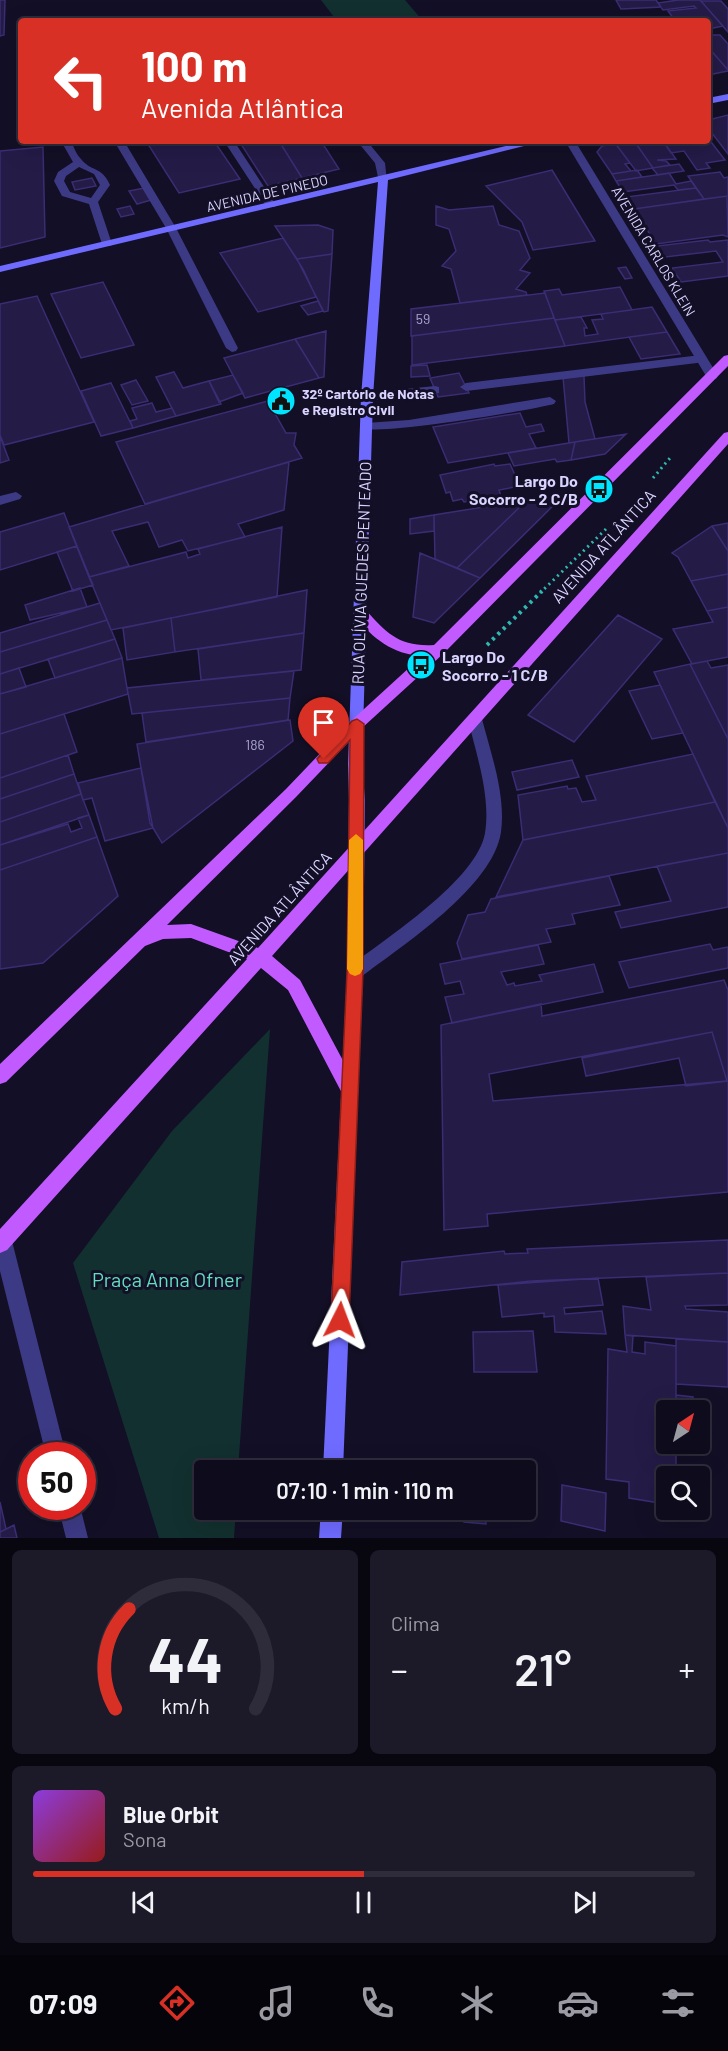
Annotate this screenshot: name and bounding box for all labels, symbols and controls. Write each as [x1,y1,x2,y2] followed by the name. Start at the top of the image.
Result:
[141,40,247,90] text: 100 m
[42,42,120,120] icon: left
[141,91,344,123] text: Avenida Atlântica
[205,171,329,215] street label: AVENIDA DE PINEDO
[609,183,699,319] street label: AVENIDA CARLOS KLEIN
[416,310,430,327] house number: 59
[265,385,297,417] public building icon: 32º Cartório de Notas e Registro Civil
[302,385,434,418] place label: 32º Cartório de Notas e Registro Civil
[348,461,374,685] street label: RUA OLÍVIA GUEDES PENTEADO
[469,471,578,508] place label: Largo Do Socorro - 2 C/B
[583,473,615,505] bus stop icon: Largo Do Socorro - 2 C/B
[547,485,659,607] street label: AVENIDA ATLÂNTICA
[442,647,548,684] place label: Largo Do Socorro - 1 C/B
[405,649,437,681] bus stop icon: Largo Do Socorro - 1 C/B
[298,697,349,759] pin
[307,706,340,739] icon: arrive
[245,736,265,753] house number: 186
[223,847,335,969] street label: AVENIDA ATLÂNTICA
[92,1267,242,1291] park label: Praça Anna Ofner
[308,1288,372,1352] position arrow
[656,1400,710,1454] north arrow
[656,1400,710,1520] map controls
[18,1442,96,1520] speed limit sign: 50
[656,1466,710,1520] button: search
[276,1477,454,1503] text: 07:10 · 1 min · 110 m
[391,1611,440,1635] text: Clima
[147,1621,223,1695] text: 44
[514,1641,572,1695] text: 21°
[391,1649,408,1689] text: −
[678,1649,695,1689] text: +
[161,1693,209,1718] text: km/h
[123,1801,219,1827] text: Blue Orbit
[123,1827,167,1851] text: Sona
[127,1886,160,1919] icon: previous
[347,1886,380,1919] icon: pause
[568,1886,601,1919] icon: next
[156,1982,198,2024] icon: directions
[256,1982,298,2024] icon: music
[356,1982,398,2024] icon: phone
[456,1982,498,2024] icon: climate
[557,1982,599,2024] icon: car
[657,1982,699,2024] icon: filters
[29,1987,97,2019] text: 07:09

